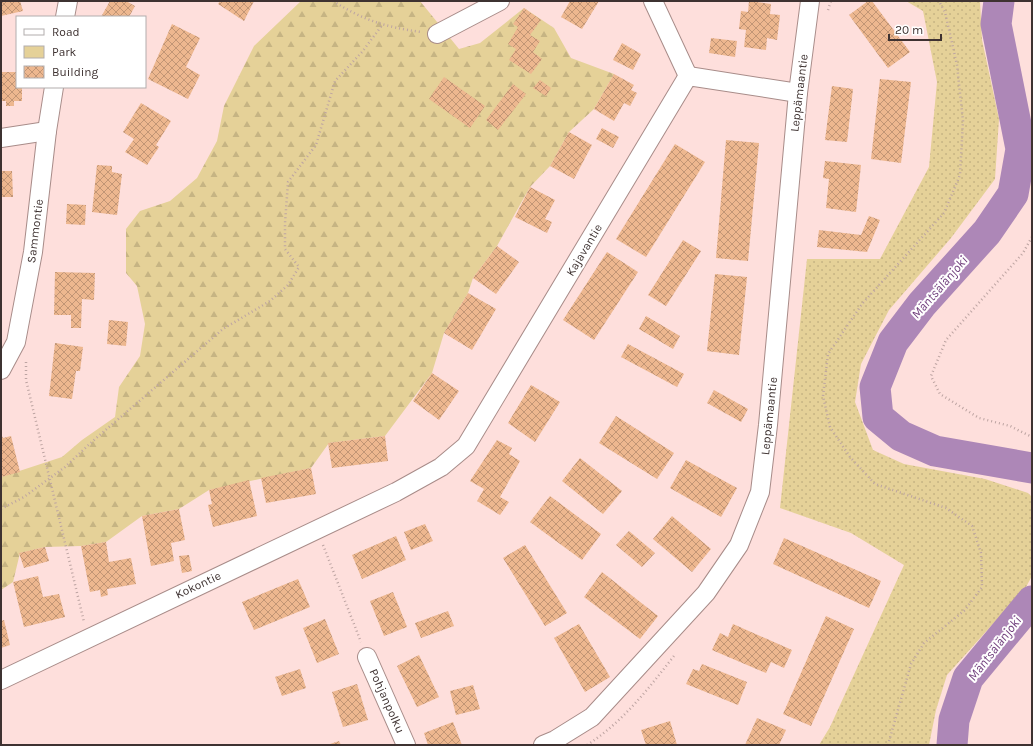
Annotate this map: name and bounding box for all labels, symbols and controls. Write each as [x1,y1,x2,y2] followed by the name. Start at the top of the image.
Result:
[16,16,146,88] legend
[889,16,941,42] scale bar
[895,23,923,37] text: 20 m
[52,25,80,39] text: Road
[52,45,77,59] text: Park
[787,53,811,133] street label: Leppämaantie
[52,65,99,79] text: Building
[24,198,46,264] street label: Sammontie
[563,221,605,279] street label: Kajavantie
[908,253,971,322] water label: Mäntsälänjoki
[758,376,780,456] street label: Leppämaantie
[173,568,223,602] street label: Kokontie
[965,613,1025,684] water label: Mäntsälänjoki
[367,667,407,735] street label: Pohjanpolku

